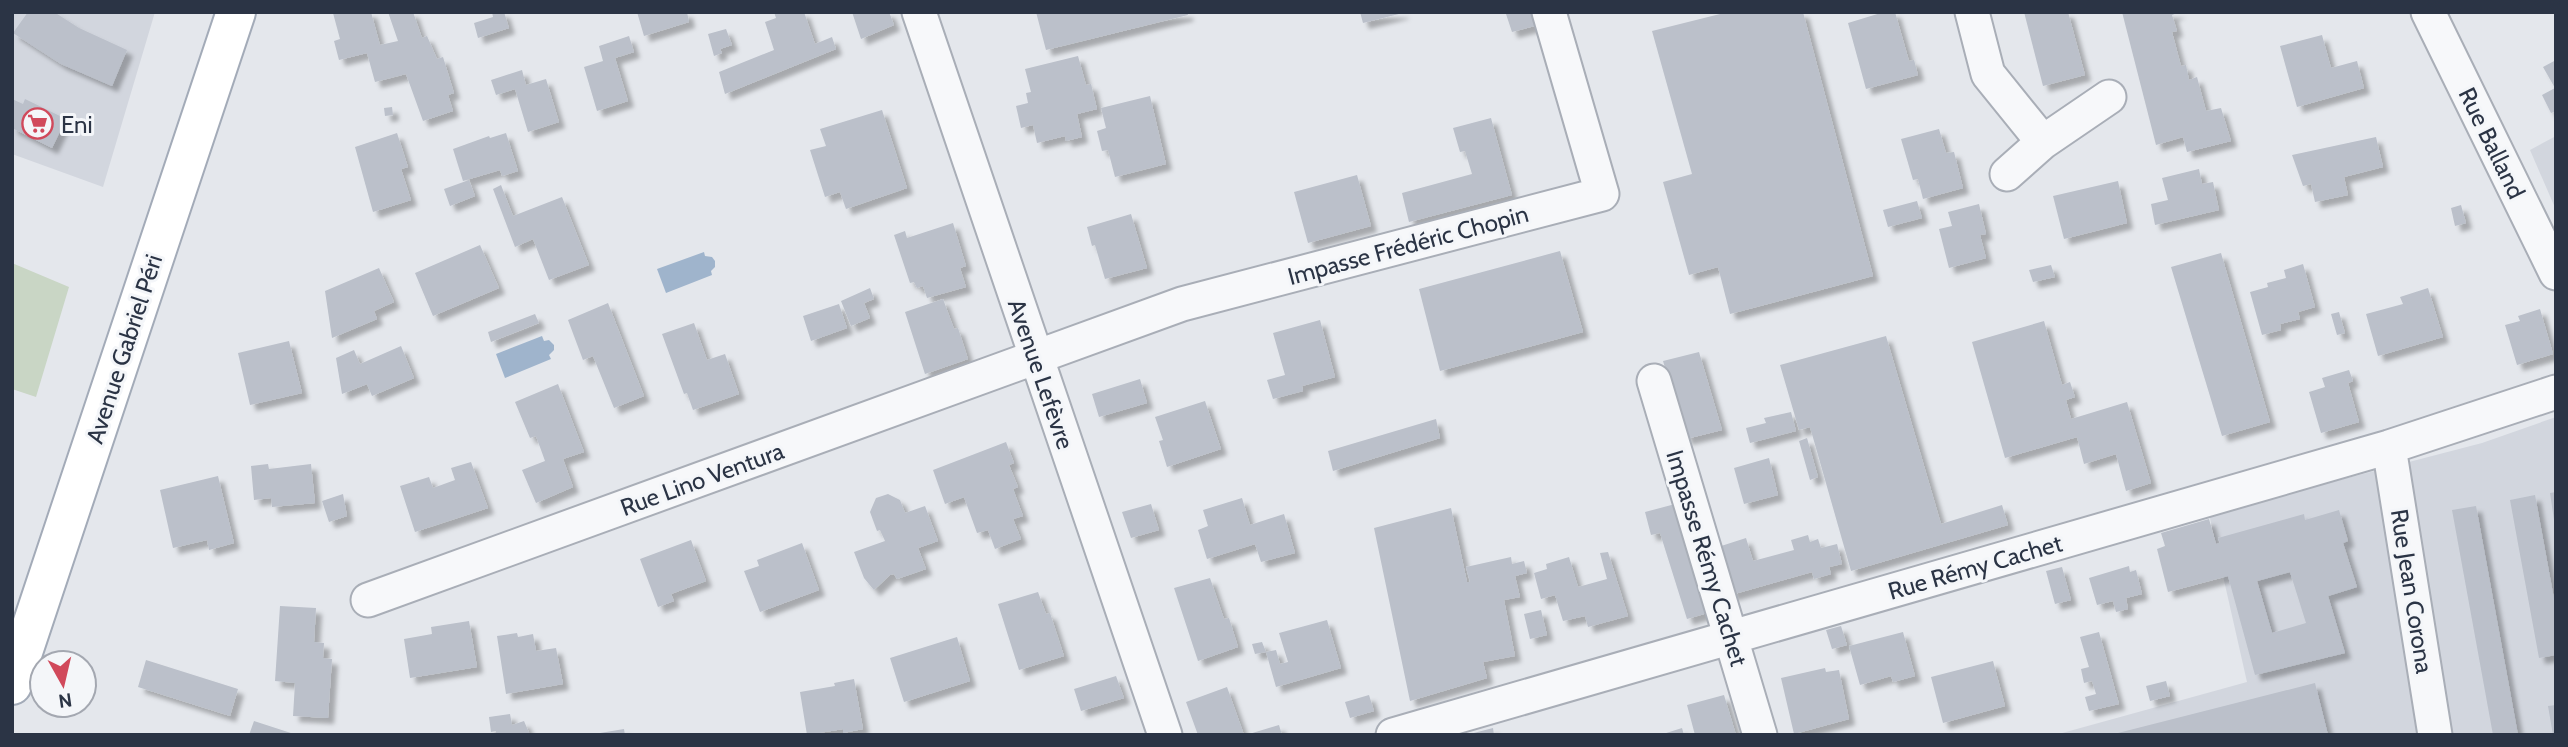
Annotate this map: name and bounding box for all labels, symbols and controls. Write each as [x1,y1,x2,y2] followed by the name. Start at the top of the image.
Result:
[2453,83,2531,203] street label: Rue Balland
[21,107,55,141] supermarket icon: Eni
[61,110,93,139] place label: Eni
[1285,199,1531,291] street label: Impasse Frédéric Chopin
[80,251,168,447] street label: Avenue Gabriel Péri
[1002,295,1080,453] street label: Avenue Lefèvre
[616,436,788,522] street label: Rue Lino Ventura
[1660,446,1754,670] street label: Impasse Rémy Cachet
[2385,507,2439,676] street label: Rue Jean Corona
[1885,528,2065,606] street label: Rue Rémy Cachet
[28,649,98,719] north arrow
[57,688,74,713] text: N

